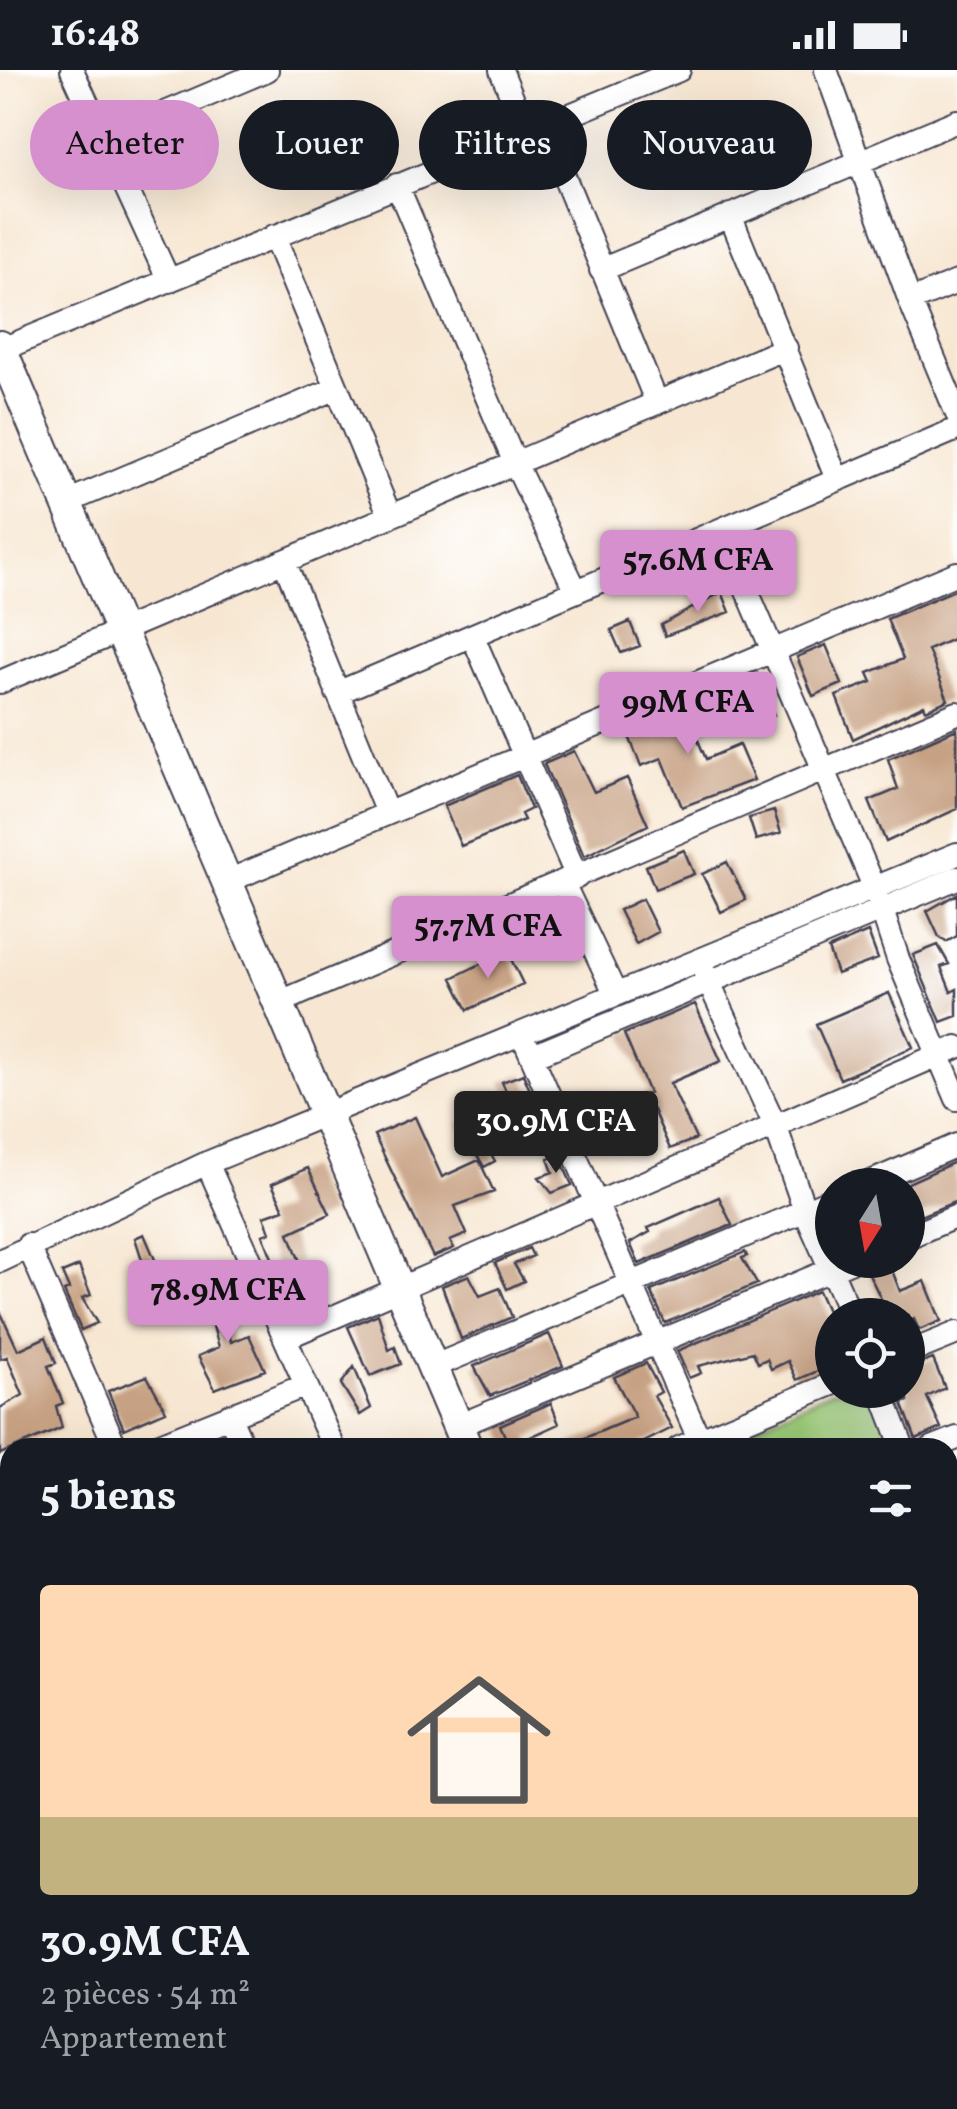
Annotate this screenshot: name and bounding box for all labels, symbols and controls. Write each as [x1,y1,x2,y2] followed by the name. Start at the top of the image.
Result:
[50,9,140,62] text: 16:48
[30,100,219,190] chip: Acheter
[239,100,399,190] chip: Louer
[419,100,587,190] chip: Filtres
[607,100,812,190] chip: Nouveau
[584,530,812,615] pin: 57.6M CFA
[622,540,774,584] text: 57.6M CFA
[596,672,780,757] pin: 99M CFA
[621,682,755,726] text: 99M CFA
[374,896,602,981] pin: 57.7M CFA
[414,906,562,950] text: 57.7M CFA
[442,1091,670,1176] pin: 30.9M CFA
[476,1101,636,1145] text: 30.9M CFA
[815,1168,925,1278] north arrow
[815,1168,925,1408] map controls
[114,1260,342,1345] pin: 78.9M CFA
[150,1270,306,1314] text: 78.9M CFA
[815,1298,925,1408] button: locate
[40,1469,176,1528] text: 5 biens
[863,1471,918,1526] icon: filters
[389,1650,569,1830] icon: home
[40,1915,250,1974] text: 30.9M CFA
[40,1974,250,2018] text: 2 pièces · 54 m²
[40,2018,227,2062] text: Appartement

